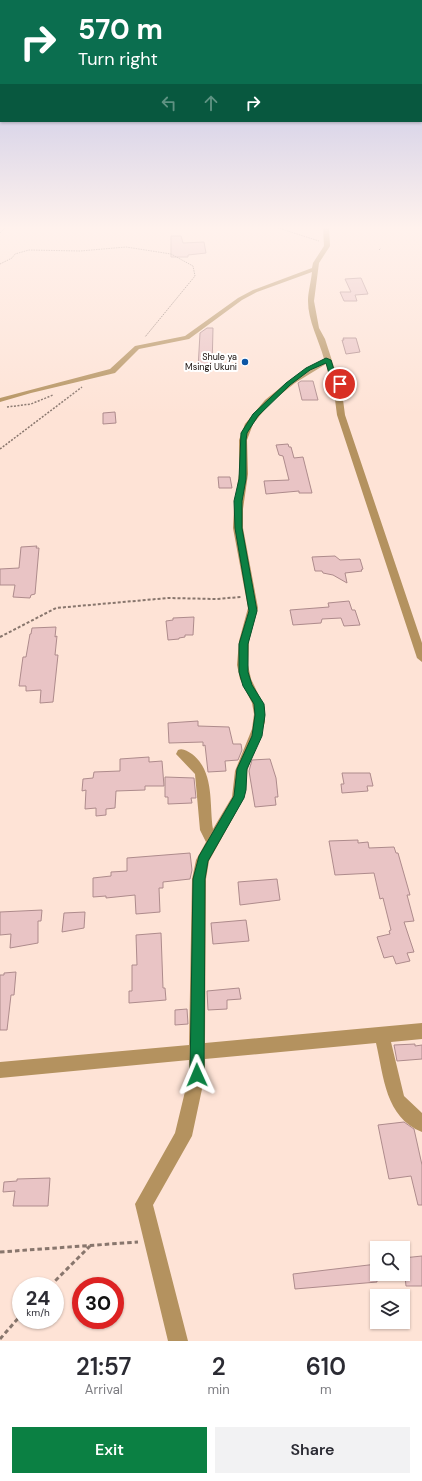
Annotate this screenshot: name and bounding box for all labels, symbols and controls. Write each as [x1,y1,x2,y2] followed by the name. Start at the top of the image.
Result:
[78,11,163,48] text: 570 m
[12,16,64,68] icon: right
[78,47,158,71] text: Turn right
[158,92,180,114] icon: left
[200,92,222,114] icon: ahead
[242,92,264,114] icon: right
[185,351,237,373] place label: Shule ya Msingi Ukuni
[240,357,250,367] marker: Shule ya Msingi Ukuni
[323,367,357,401] pin
[329,373,351,395] icon: arrive
[176,1054,218,1096] position arrow
[370,1241,410,1329] map controls
[370,1241,410,1281] button: search
[72,1277,124,1329] speed limit sign: 30
[26,1285,50,1311] text: 24
[370,1289,410,1329] button: layers
[26,1306,50,1319] text: km/h
[76,1351,131,1382] text: 21:57
[212,1351,225,1382] text: 2
[306,1351,346,1382] text: 610
[85,1381,123,1398] text: Arrival
[207,1381,230,1398] text: min
[320,1381,332,1398] text: m
[12,1427,207,1473] button: Exit
[215,1427,410,1473] button: Share

